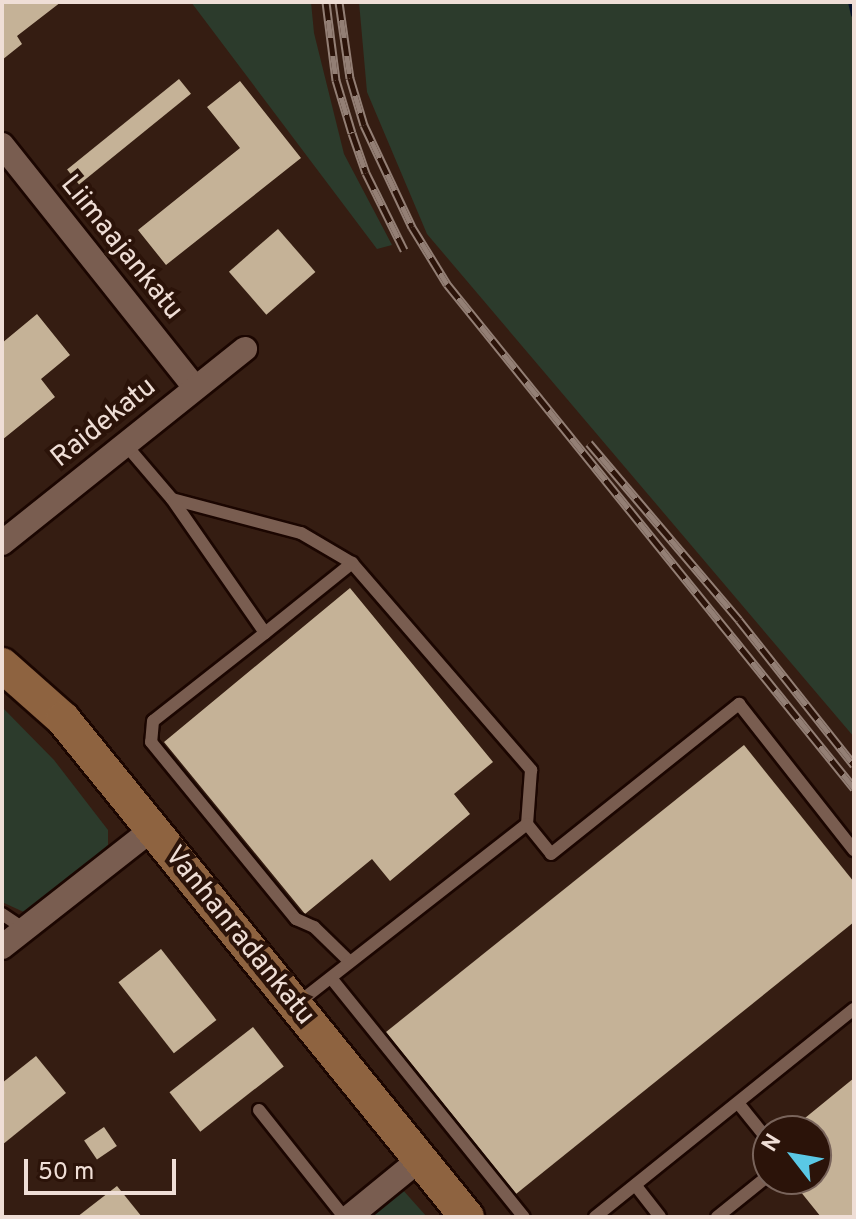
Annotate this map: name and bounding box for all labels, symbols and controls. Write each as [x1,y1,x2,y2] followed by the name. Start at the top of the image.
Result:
[52,169,190,327] street label: Liimaajankatu
[45,371,163,475] street label: Raidekatu
[157,840,321,1032] street label: Vanhanradankatu
[752,1115,832,1195] north arrow
[757,1130,788,1157] text: N
[28,1143,180,1193] scale bar
[38,1158,94,1188] text: 50 m

